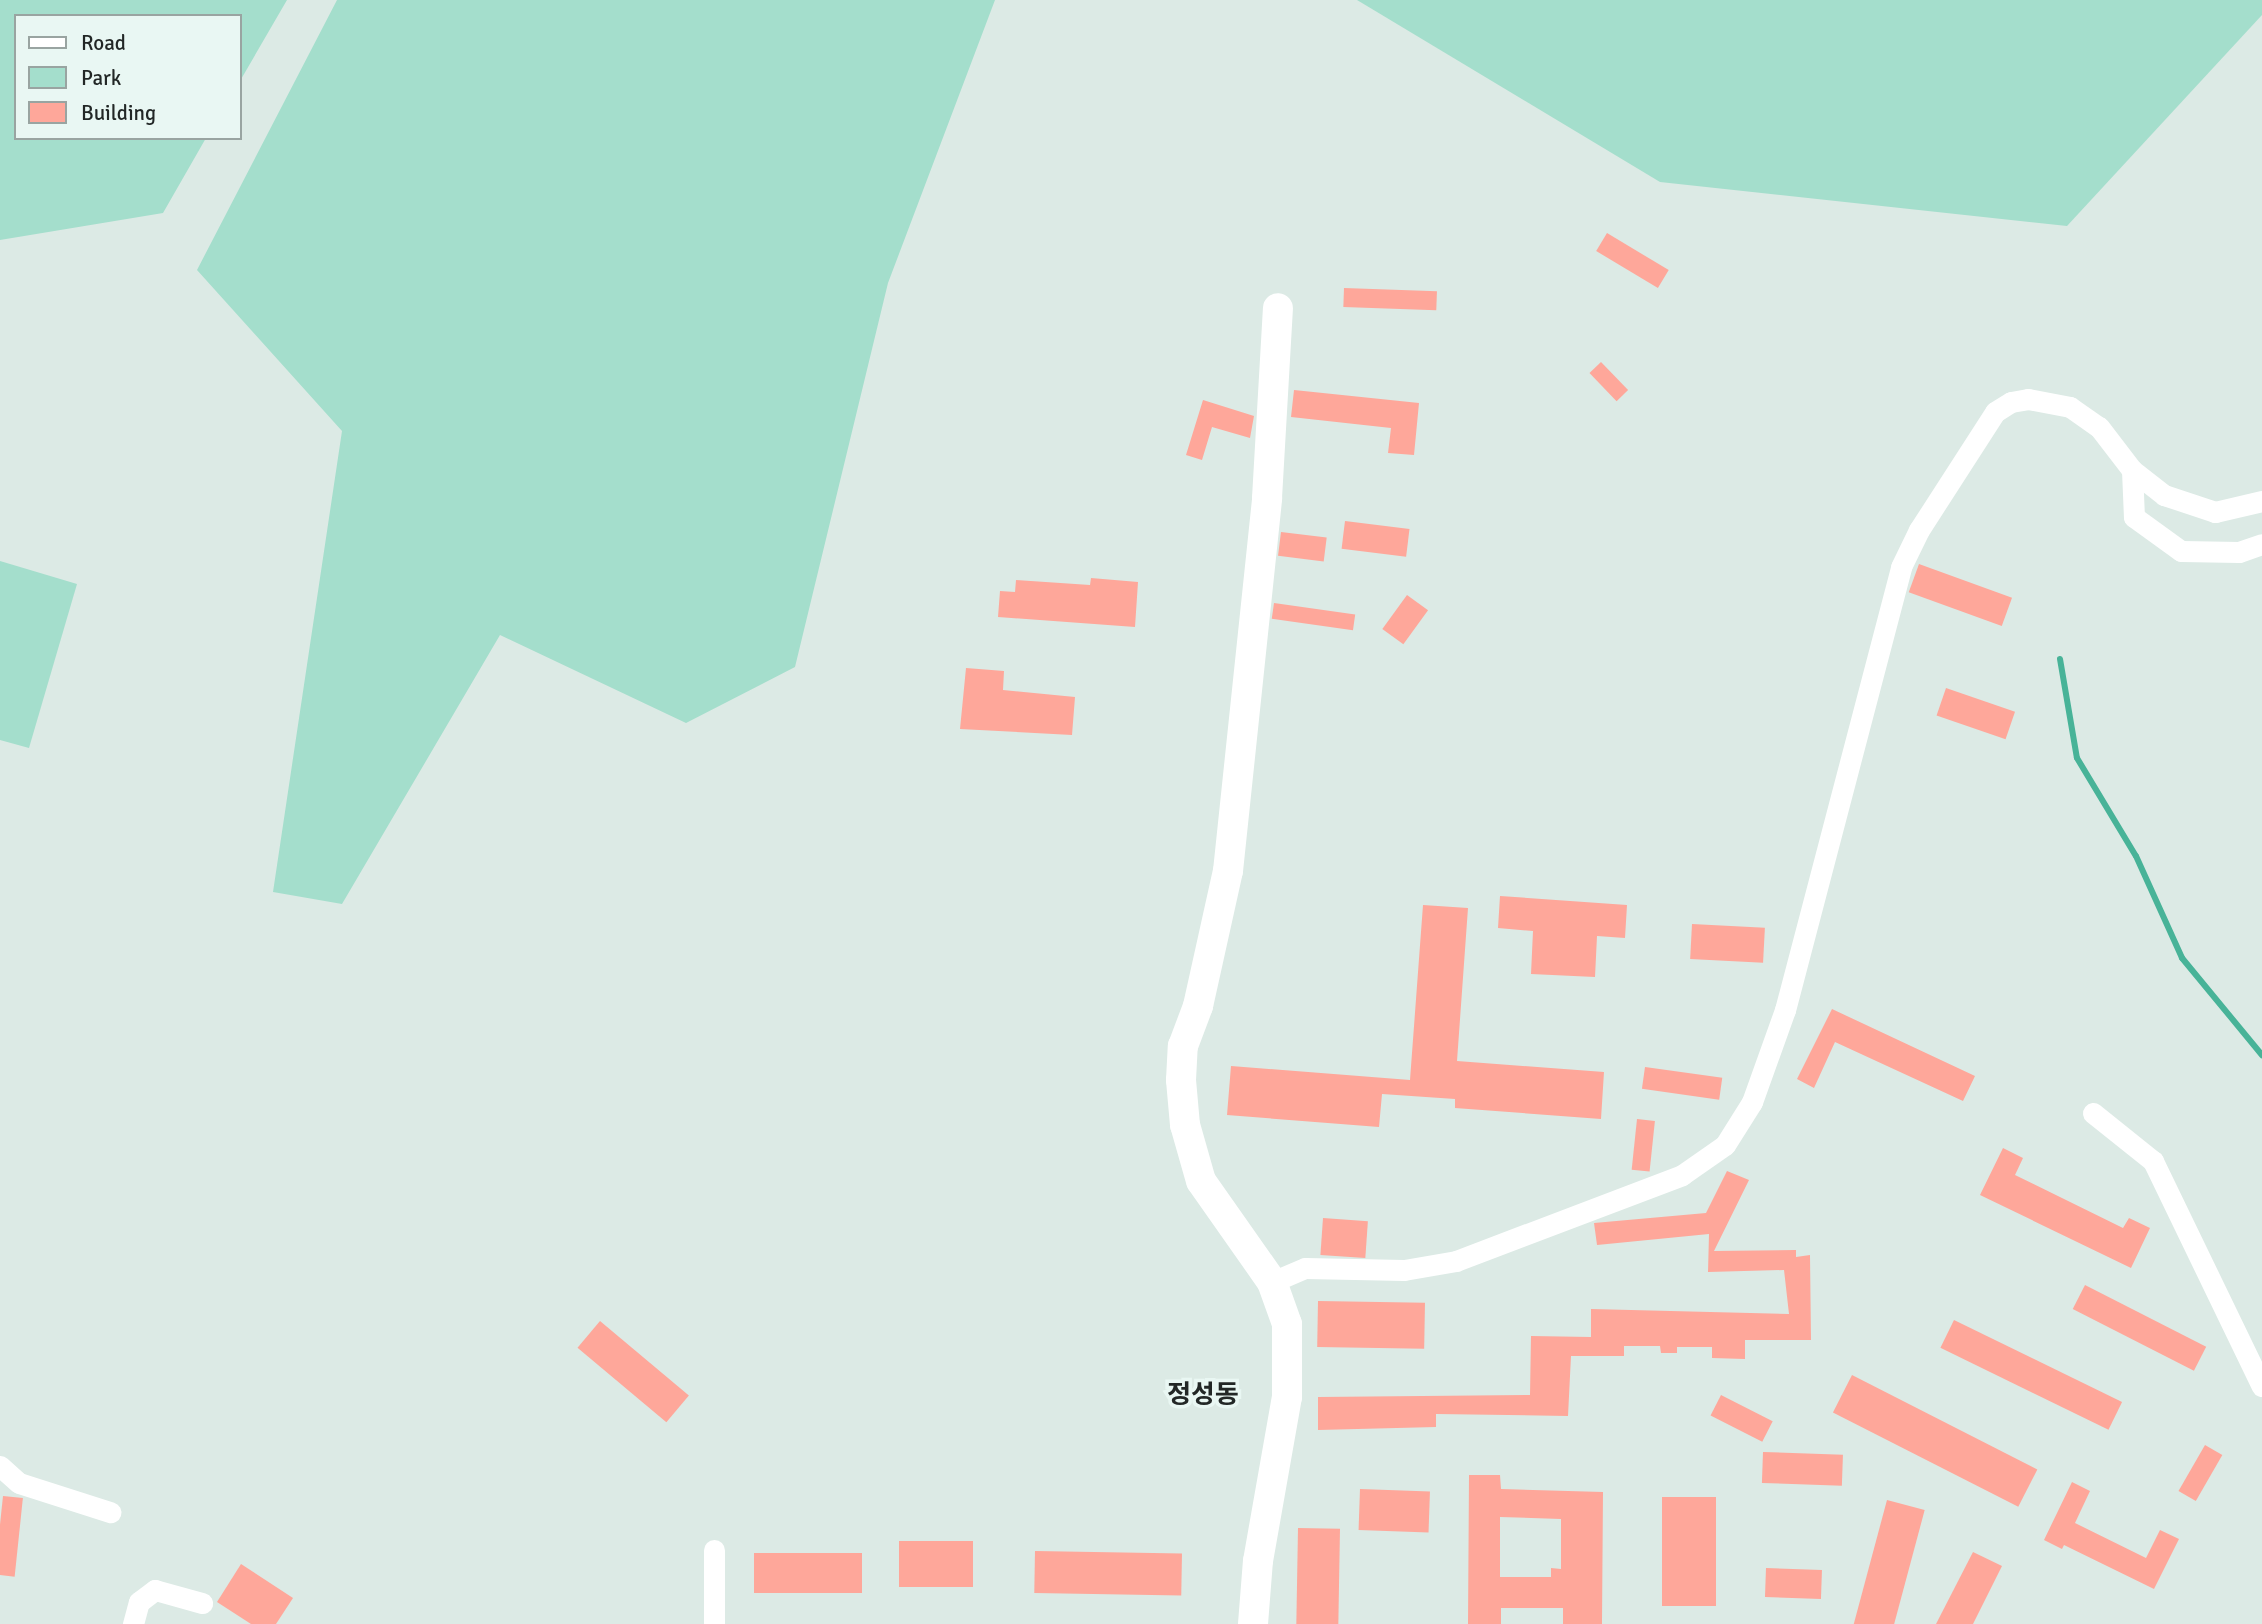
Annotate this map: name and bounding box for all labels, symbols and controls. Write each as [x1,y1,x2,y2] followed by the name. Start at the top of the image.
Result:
[14,14,242,140] legend
[81,30,126,56] text: Road
[81,65,121,91] text: Park
[81,100,156,126] text: Building
[1167,1380,1239,1412] district label: 정성동

